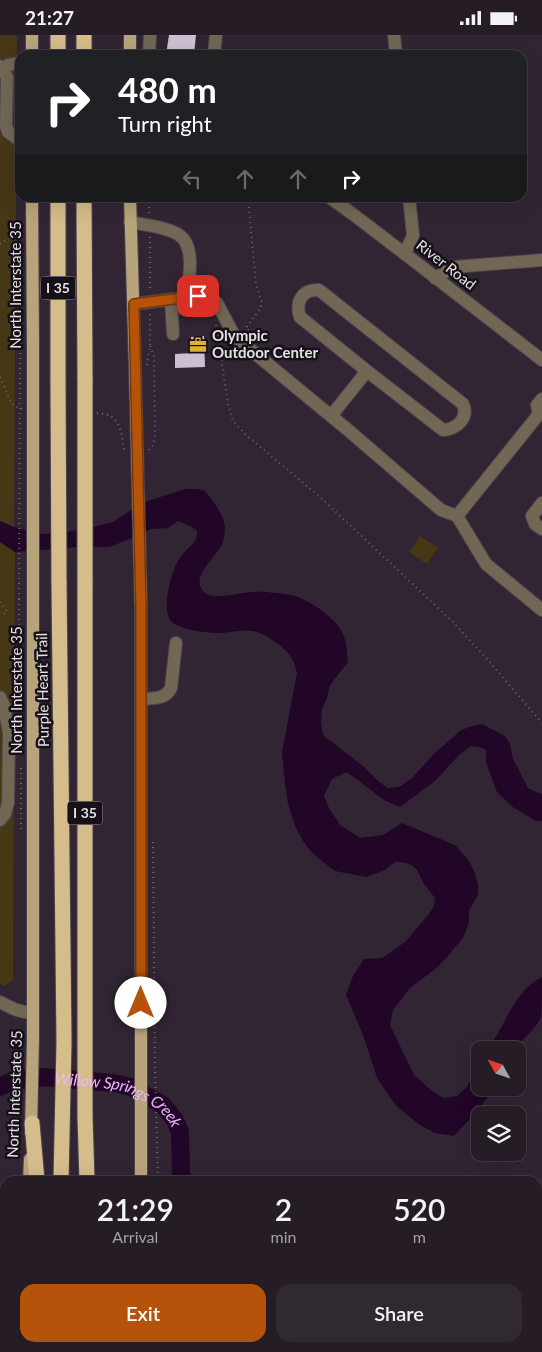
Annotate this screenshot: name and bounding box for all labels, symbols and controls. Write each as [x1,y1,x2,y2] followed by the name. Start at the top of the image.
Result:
[25,6,74,29] text: 21:27
[118,68,217,110] text: 480 m
[35,70,100,135] icon: right
[118,110,212,137] text: Turn right
[178,165,206,193] icon: left
[231,165,259,193] icon: ahead
[284,165,312,193] icon: ahead
[337,165,365,193] icon: right
[6,221,24,349] street label: North Interstate 35
[413,235,480,293] street label: River Road
[177,275,219,317] pin
[40,277,76,299] road number: I 35
[184,282,212,310] icon: arrive
[212,326,318,361] place label: Olympic Outdoor Center
[188,335,208,355] office icon: Olympic Outdoor Center
[7,626,25,754] street label: North Interstate 35
[32,633,52,747] street label: Purple Heart Trail
[68,801,102,825] road number: I 35
[114,976,166,1028] position arrow
[3,1030,25,1158] street label: North Interstate 35
[471,1041,526,1096] north arrow
[471,1041,526,1161] map controls
[54,1068,187,1130] water label: Willow Springs Creek
[471,1106,526,1161] button: layers
[97,1191,174,1227] text: 21:29
[275,1191,292,1227] text: 2
[393,1191,445,1227] text: 520
[112,1227,158,1246] text: Arrival
[271,1227,296,1246] text: min
[413,1227,426,1246] text: m
[20,1284,266,1342] button: Exit
[276,1284,522,1342] button: Share

